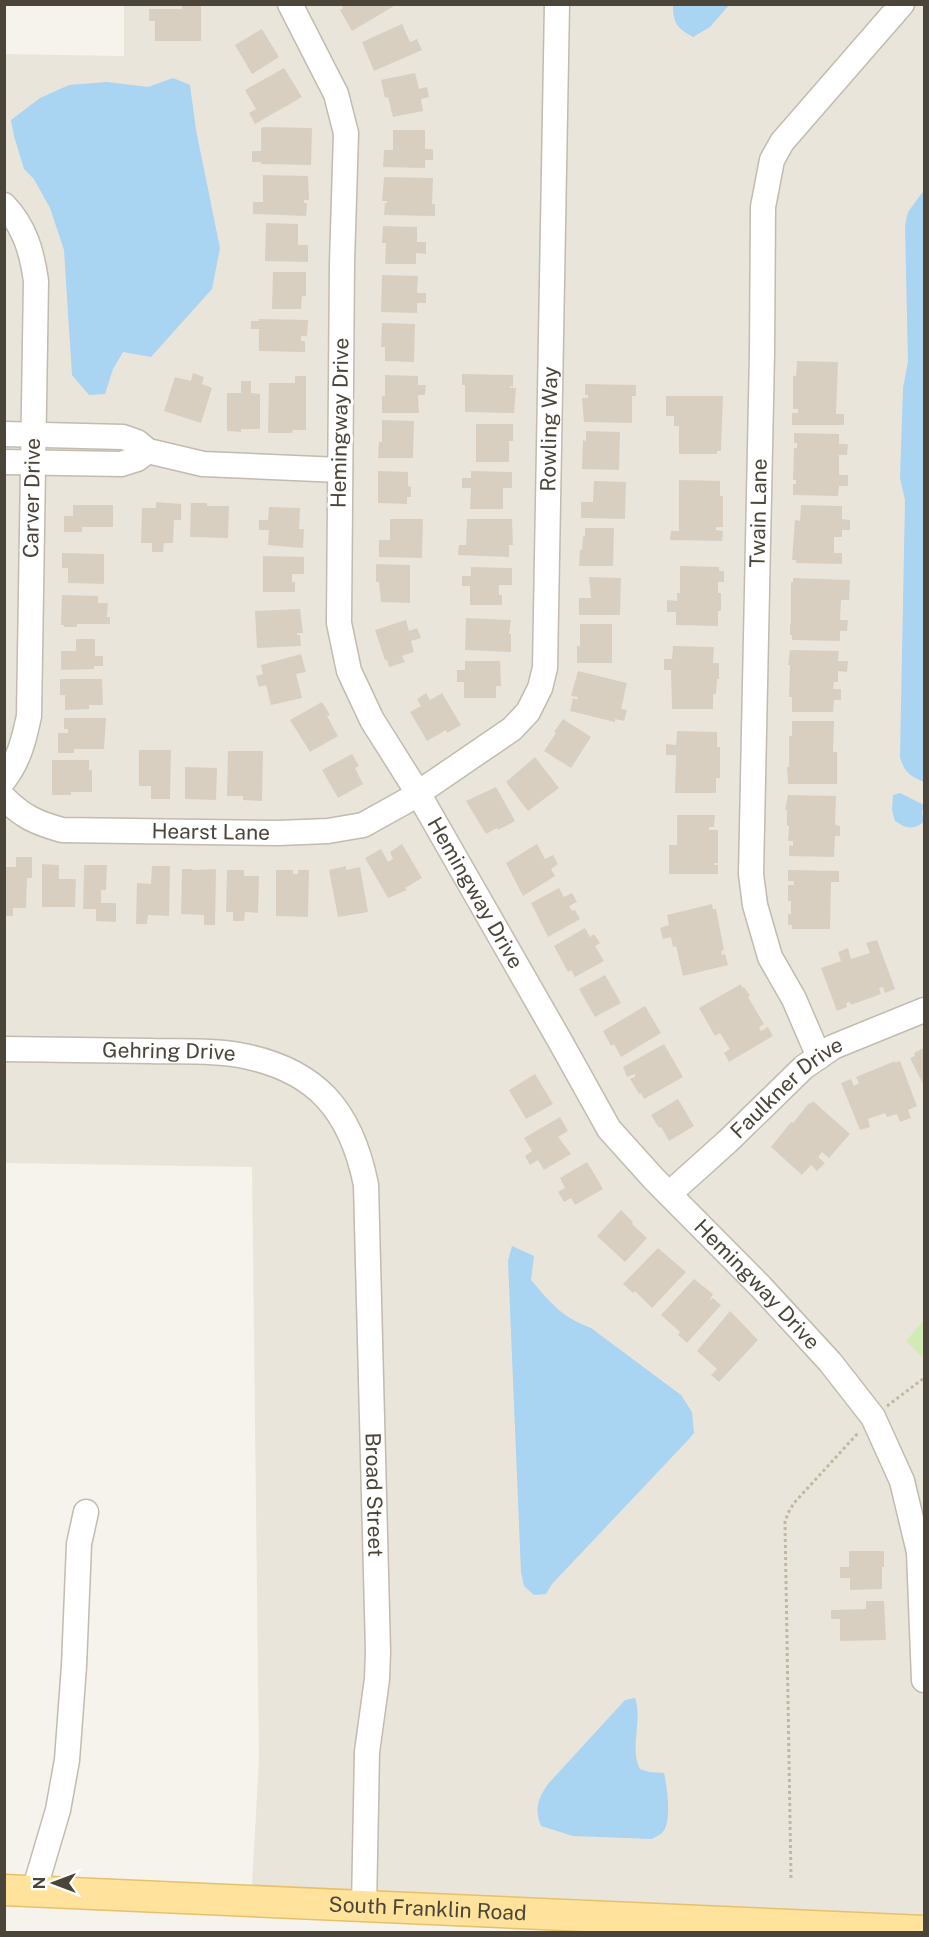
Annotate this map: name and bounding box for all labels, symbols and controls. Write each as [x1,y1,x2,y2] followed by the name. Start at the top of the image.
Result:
[326,338,353,508] street label: Hemingway Drive
[535,366,562,492] street label: Rowling Way
[18,438,45,558] street label: Carver Drive
[744,458,772,568] street label: Twain Lane
[422,812,529,973] street label: Hemingway Drive
[151,818,270,845] street label: Hearst Lane
[725,1031,846,1144] street label: Faulkner Drive
[102,1037,237,1066] street label: Gehring Drive
[689,1214,825,1354] street label: Hemingway Drive
[360,1432,389,1557] street label: Broad Street
[24,1853,84,1913] north arrow
[30,1877,49,1889] text: N
[328,1891,527,1925] street label: South Franklin Road

